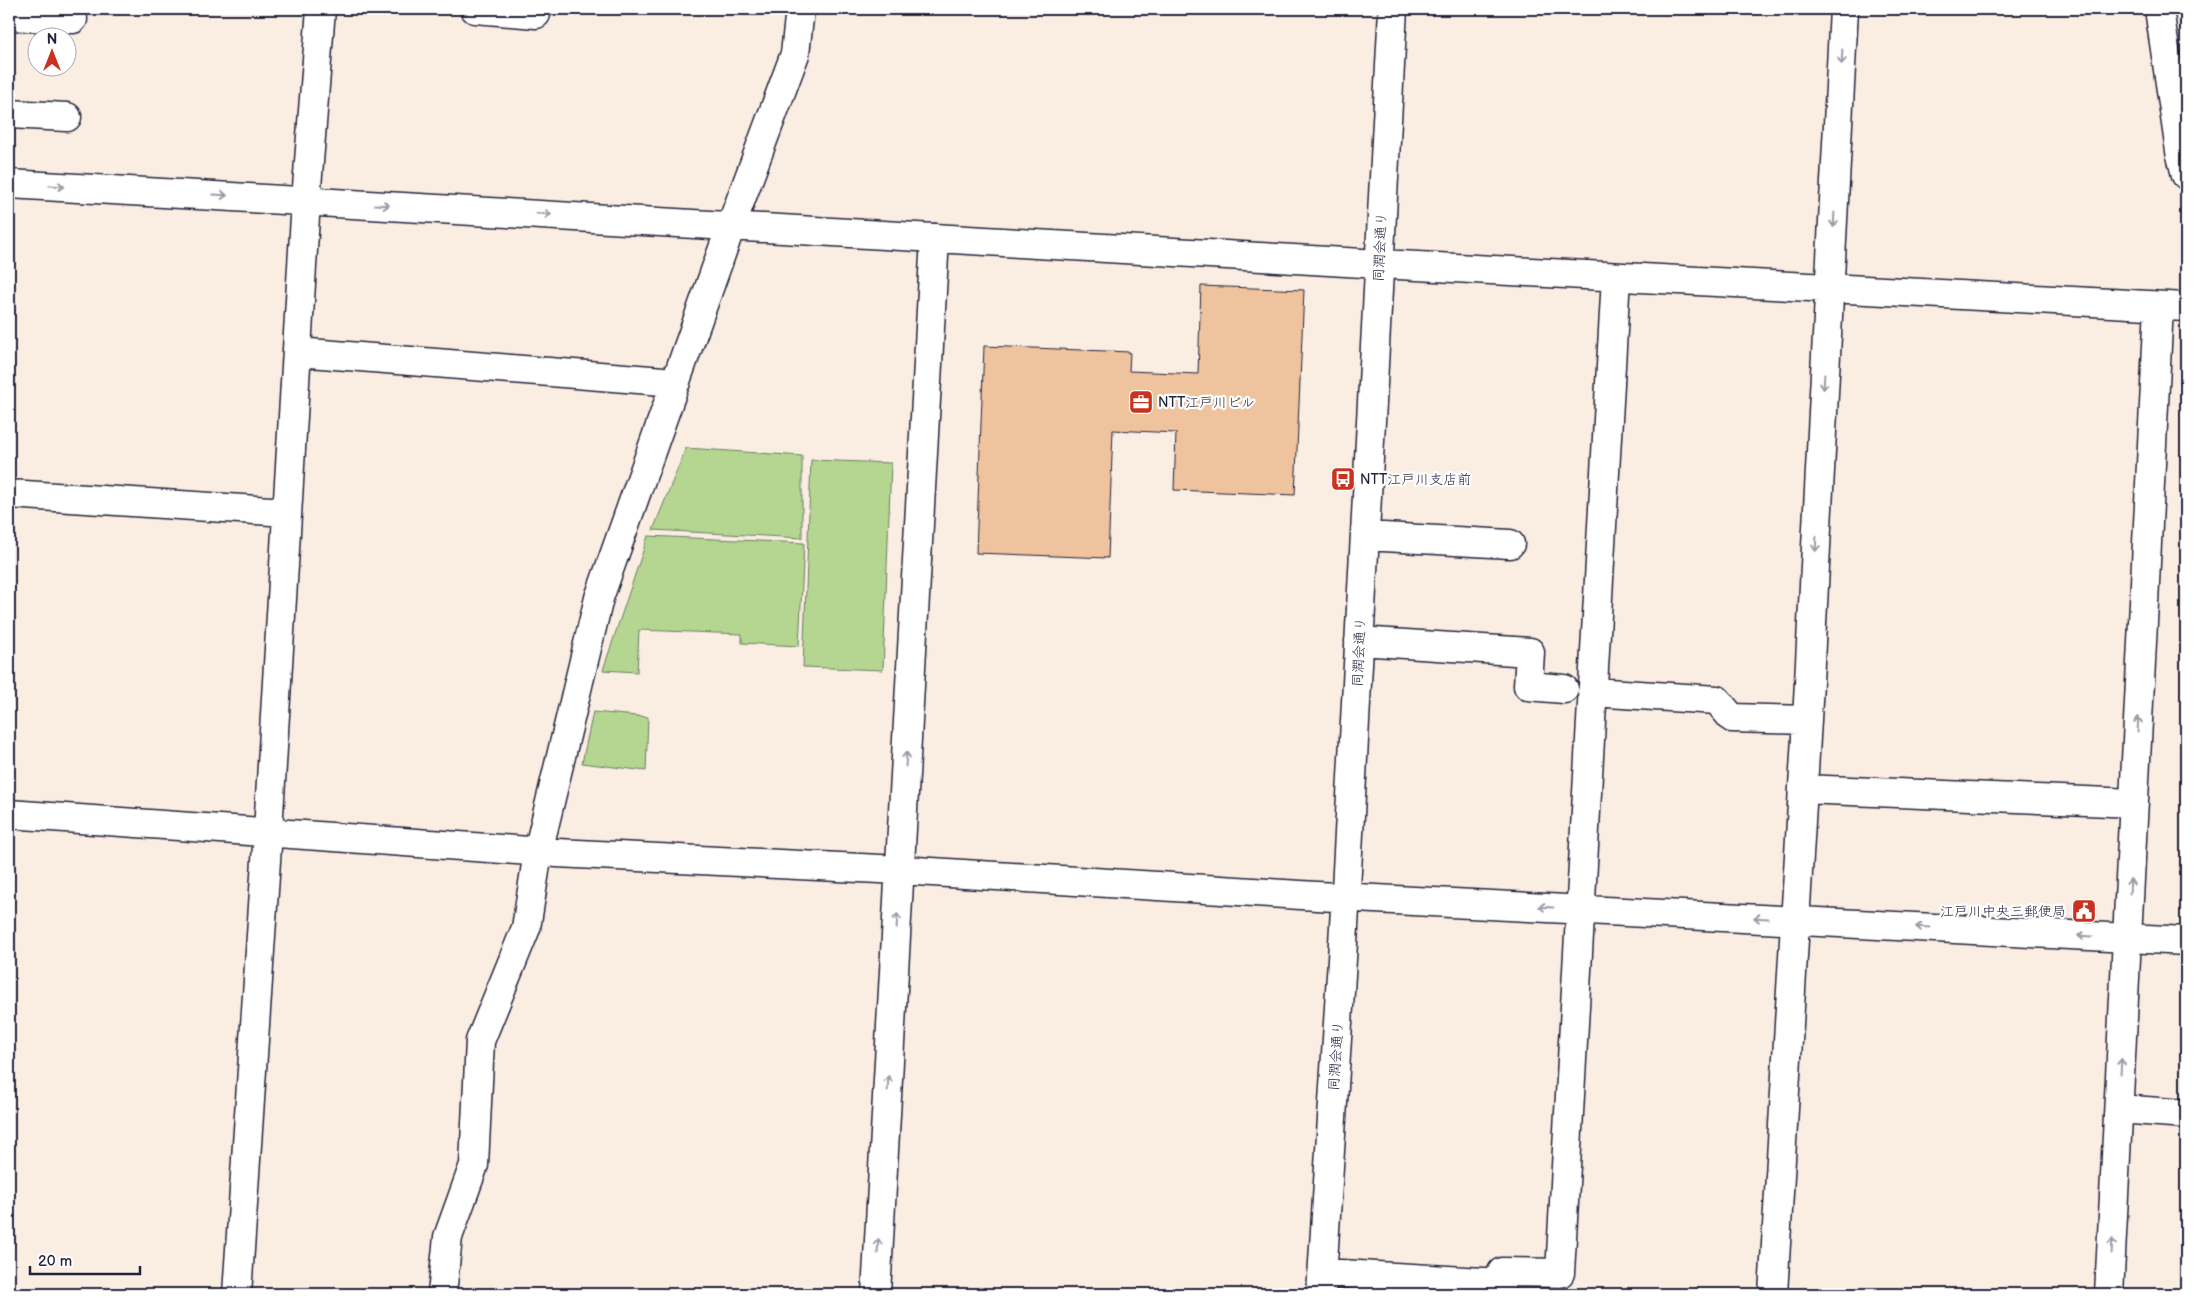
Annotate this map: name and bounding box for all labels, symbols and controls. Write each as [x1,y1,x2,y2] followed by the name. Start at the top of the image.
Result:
[28,28,78,78] north arrow
[47,31,57,48] text: N
[1837,49,1846,65] one-way arrow
[49,182,65,191] one-way arrow
[211,191,227,200] one-way arrow
[374,200,390,209] one-way arrow
[536,210,552,219] one-way arrow
[1829,211,1838,227] one-way arrow
[1370,212,1390,282] street label: 同潤会通り
[1820,374,1829,390] one-way arrow
[1128,389,1154,415] office icon: NTT江戸川ビル
[1158,394,1255,411] place label: NTT江戸川ビル
[1330,466,1356,492] bus stop icon: NTT江戸川支店前
[1360,471,1471,488] place label: NTT江戸川支店前
[1812,536,1821,552] one-way arrow
[1349,617,1369,687] street label: 同潤会通り
[2133,716,2142,732] one-way arrow
[902,751,911,767] one-way arrow
[2125,878,2134,894] one-way arrow
[2071,898,2097,924] public building icon: 江戸川中央三郵便局
[1538,903,1554,912] one-way arrow
[1940,903,2066,920] place label: 江戸川中央三郵便局
[893,913,902,929] one-way arrow
[1753,913,1769,922] one-way arrow
[1915,922,1931,931] one-way arrow
[2077,932,2093,941] one-way arrow
[1325,1020,1347,1092] street label: 同潤会通り
[2116,1058,2125,1074] one-way arrow
[883,1076,892,1092] one-way arrow
[874,1238,883,1254] one-way arrow
[2107,1238,2116,1254] one-way arrow
[30,1243,140,1275] scale bar
[38,1252,72,1271] text: 20 m

